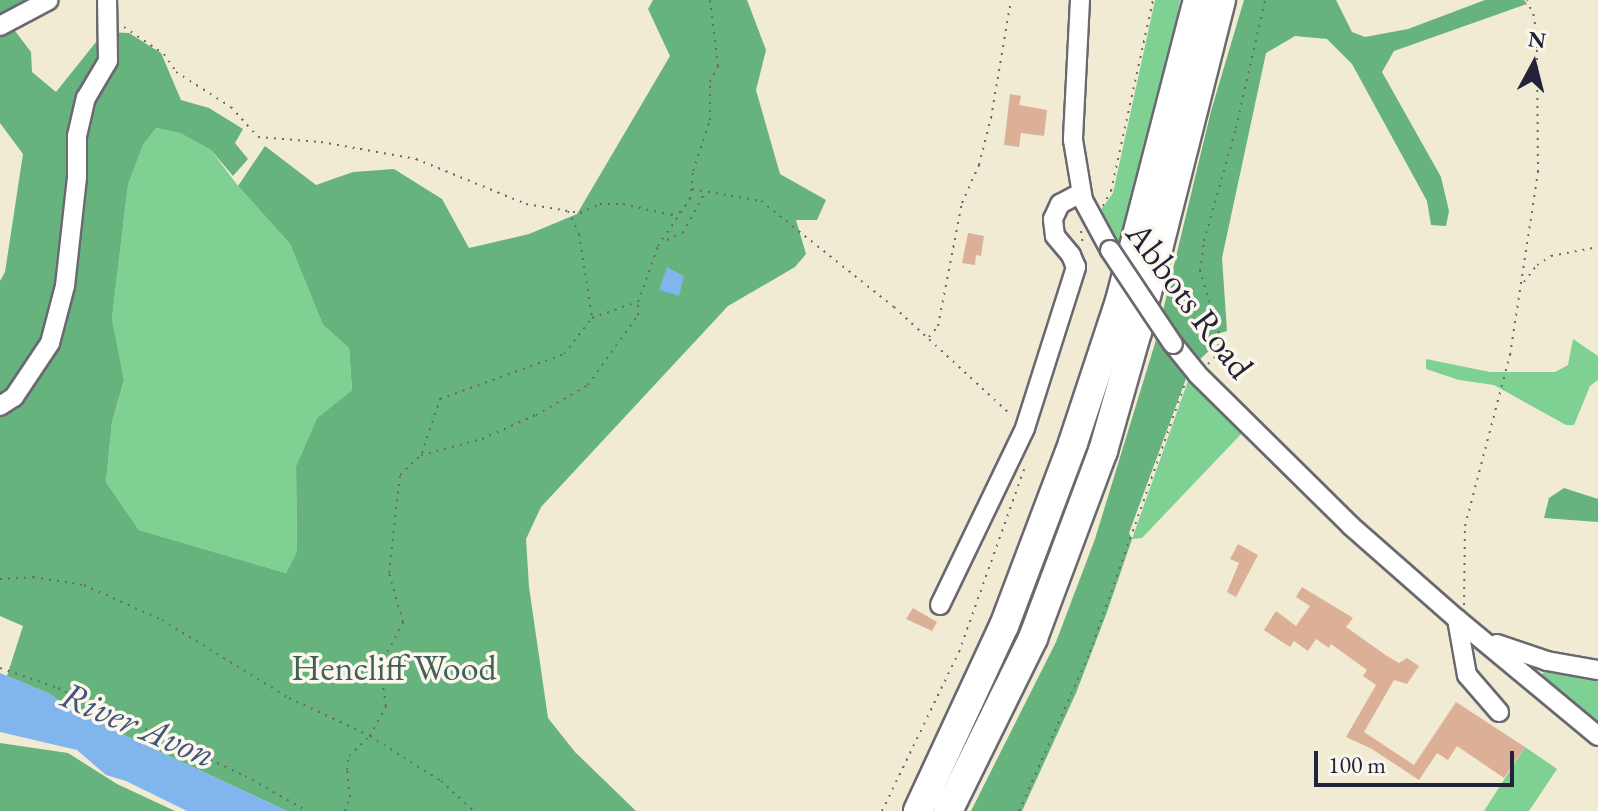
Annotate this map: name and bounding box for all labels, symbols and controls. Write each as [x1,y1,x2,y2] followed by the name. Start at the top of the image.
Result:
[1494,24,1574,104] north arrow
[1526,24,1548,55] text: N
[1117,213,1263,387] street label: Abbots Road
[291,646,497,690] park label: Hencliff Wood
[54,671,222,777] water label: River Avon
[1318,735,1518,785] scale bar
[1328,749,1386,780] text: 100 m

